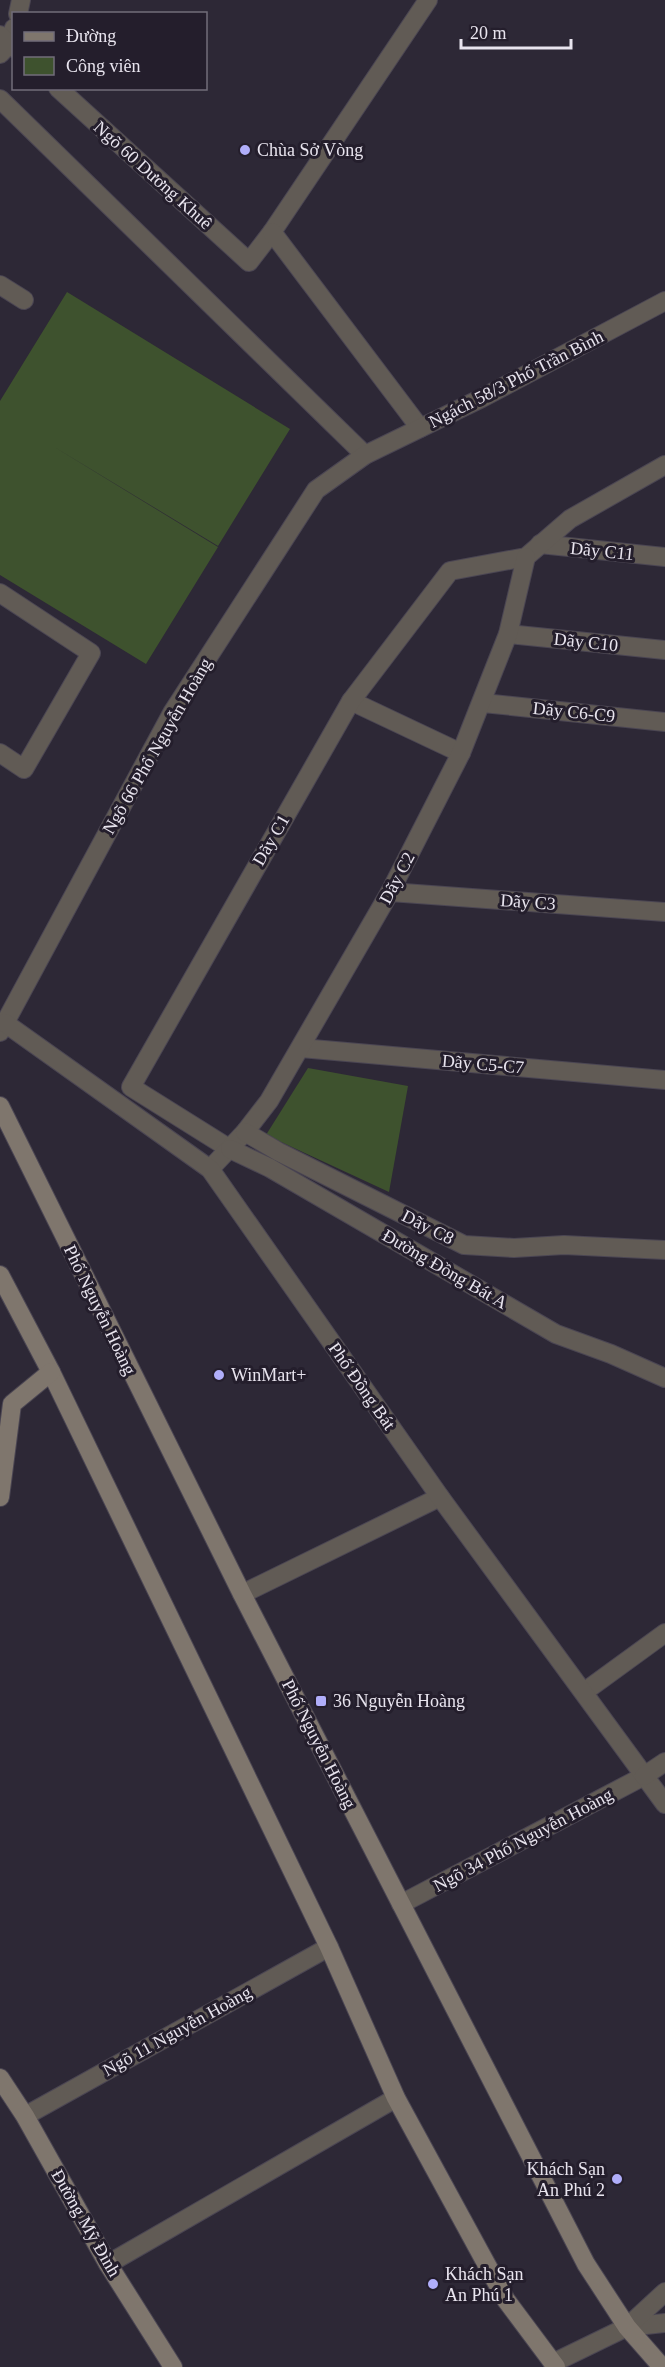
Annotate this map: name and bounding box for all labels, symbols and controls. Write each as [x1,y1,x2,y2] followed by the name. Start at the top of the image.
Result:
[12,12,207,90] legend
[461,12,570,50] scale bar
[470,23,507,43] text: 20 m
[66,26,116,46] text: Đường
[66,56,141,76] text: Công viên
[90,117,216,233] street label: Ngõ 60 Dương Khuê
[257,140,363,160] place label: Chùa Sở Vòng
[238,143,252,157] marker: Chùa Sở Vòng
[425,326,607,432] street label: Ngách 58/3 Phố Trần Bình
[569,538,635,564] street label: Dãy C11
[553,629,619,655] street label: Dãy C10
[98,654,216,838] street label: Ngõ 66 Phố Nguyễn Hoàng
[532,698,616,726] street label: Dãy C6-C9
[248,811,294,869] street label: Dãy C1
[375,849,419,907] street label: Dãy C2
[500,890,556,914] street label: Dãy C3
[441,1050,525,1078] street label: Dãy C5-C7
[399,1205,457,1249] street label: Dãy C8
[379,1225,511,1313] street label: Đường Đồng Bát A
[60,1242,140,1378] street label: Phố Nguyễn Hoàng
[325,1338,399,1434] street label: Phố Đồng Bát
[231,1365,306,1385] place label: WinMart+
[212,1368,226,1382] marker: WinMart+
[278,1676,360,1812] street label: Phố Nguyễn Hoàng
[333,1691,465,1711] place label: 36 Nguyễn Hoàng
[314,1694,328,1708] marker: 36 Nguyễn Hoàng
[430,1784,616,1896] street label: Ngõ 34 Phố Nguyễn Hoàng
[99,1982,255,2080] street label: Ngõ 11 Nguyễn Hoàng
[527,2159,605,2200] place label: Khách Sạn An Phú 2
[47,2166,125,2280] street label: Đường Mỹ Đình
[610,2172,624,2186] marker: Khách Sạn An Phú 2
[445,2264,523,2305] place label: Khách Sạn An Phú 1
[426,2277,440,2291] marker: Khách Sạn An Phú 1

